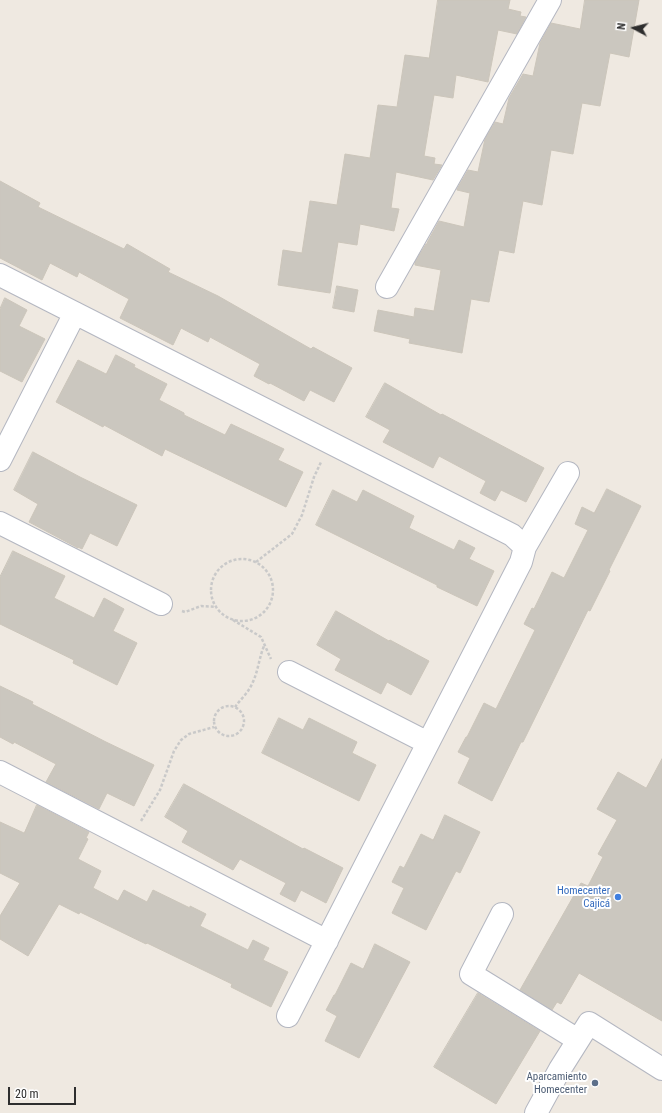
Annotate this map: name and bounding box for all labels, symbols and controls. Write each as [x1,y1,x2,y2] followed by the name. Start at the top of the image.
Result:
[614,8,654,48] north arrow
[615,22,628,31] text: N
[557,884,610,910] place label: Homecenter Cajicá
[613,892,623,902] marker: Homecenter Cajicá
[526,1070,587,1096] place label: Aparcamiento Homecenter
[590,1078,600,1088] marker: Aparcamiento Homecenter
[10,1079,78,1105] scale bar
[15,1087,39,1101] text: 20 m

